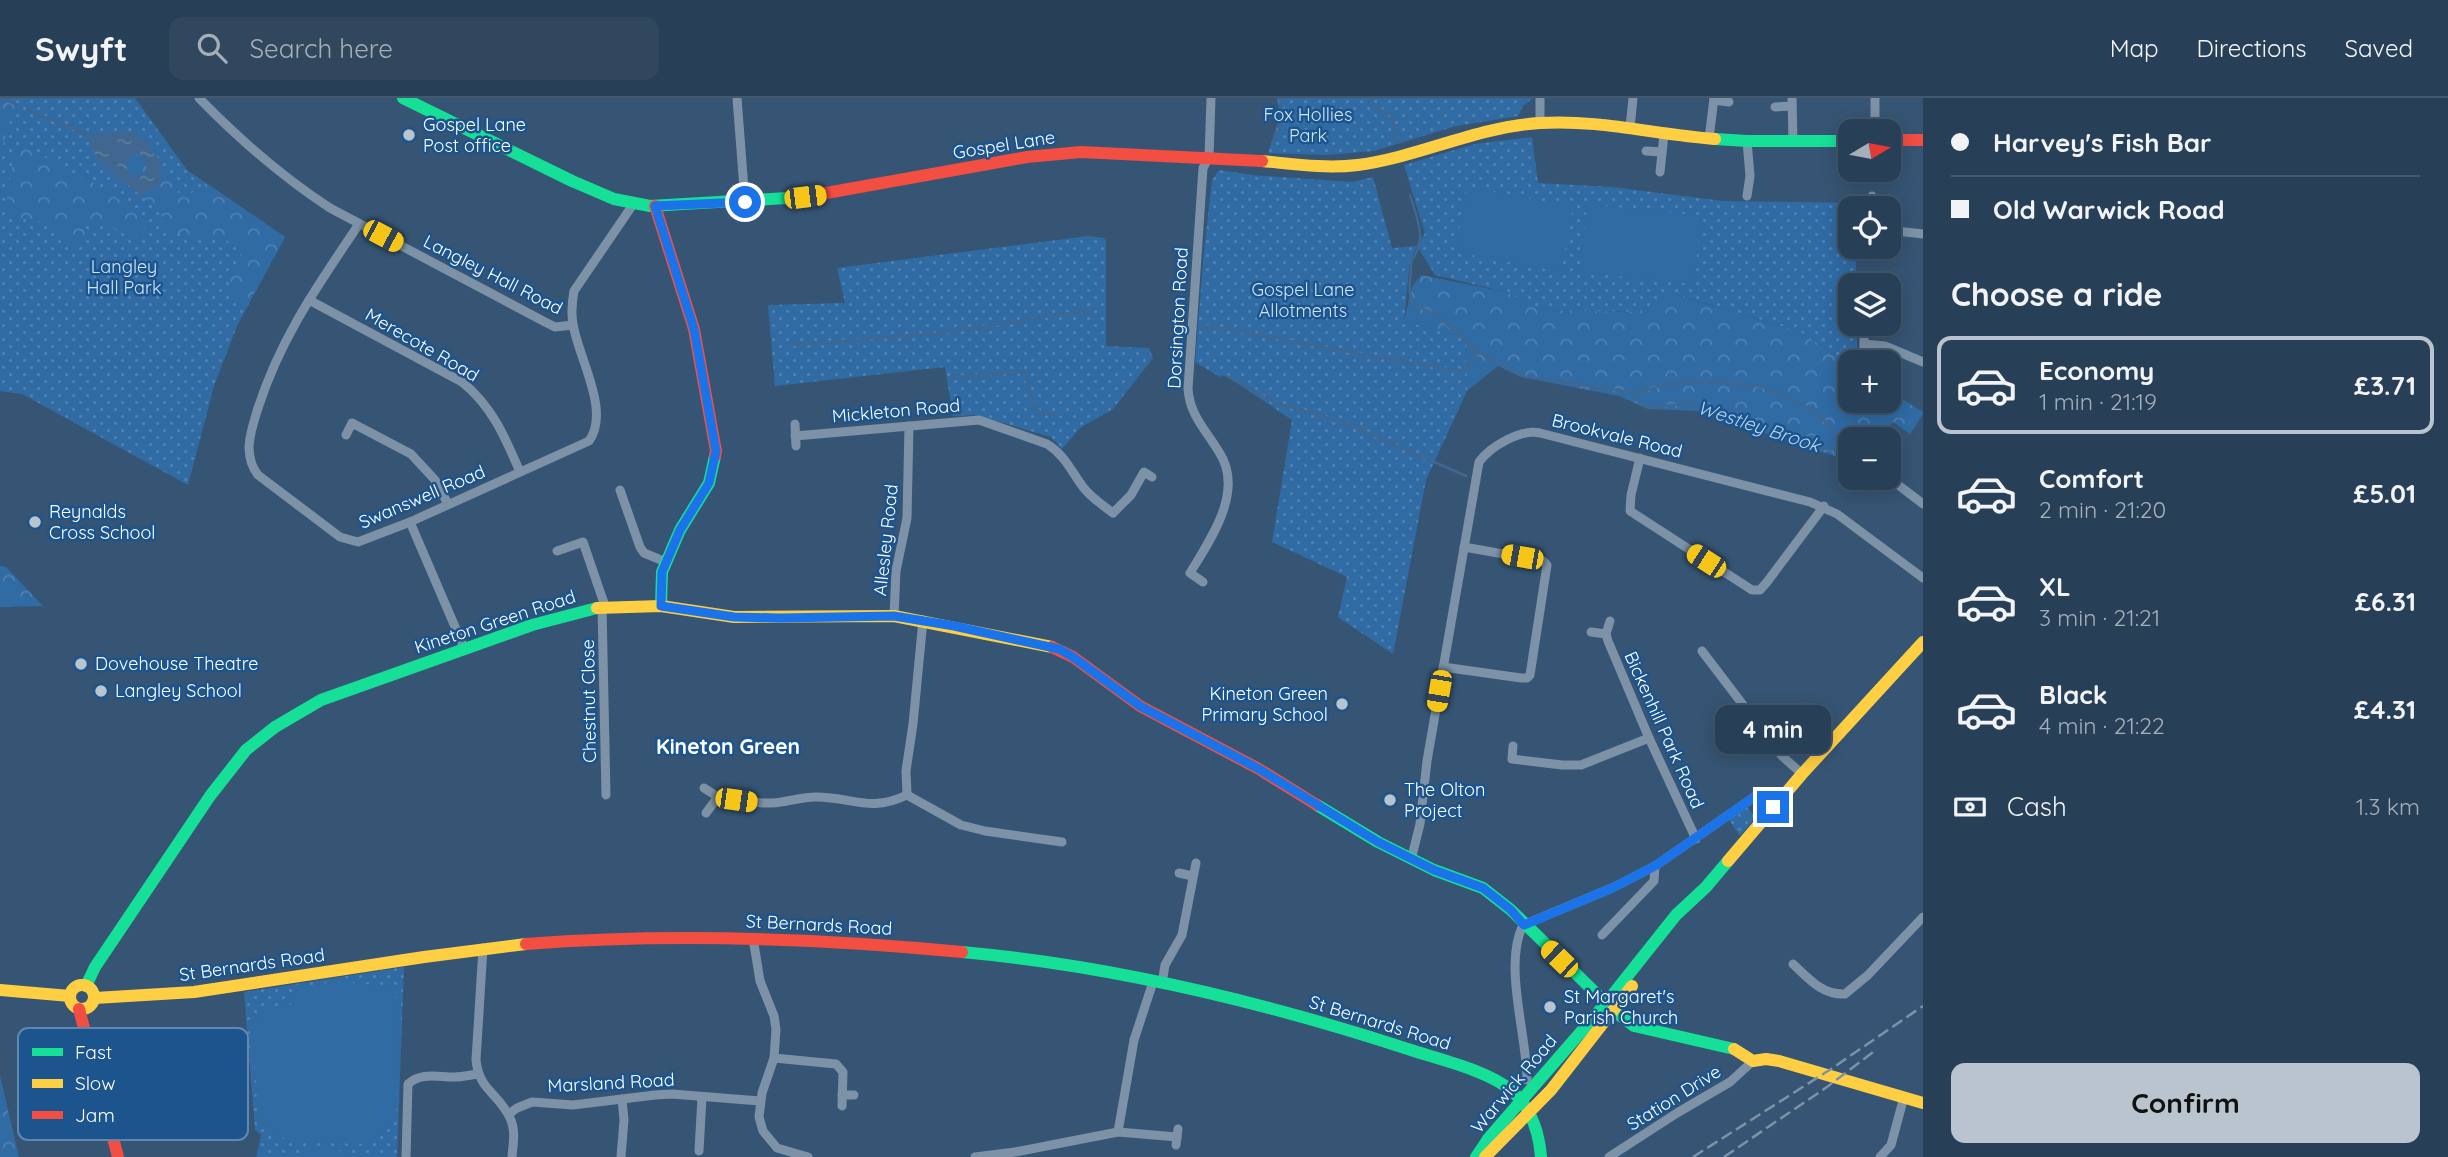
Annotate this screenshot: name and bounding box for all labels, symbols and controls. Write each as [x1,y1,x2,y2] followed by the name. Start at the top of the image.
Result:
[169,17,659,80] search box
[35,28,127,69] text: Swyft
[193,29,231,67] icon: search
[249,32,393,65] text: Search here
[2110,33,2159,63] text: Map
[2197,33,2307,63] text: Directions
[2345,33,2413,63] text: Saved
[1264,103,1352,147] park label: Fox Hollies Park
[423,113,526,157] place label: Gospel Lane Post office
[1838,119,1900,182] north arrow
[1838,119,1901,490] map controls
[951,125,1057,164] street label: Gospel Lane
[1993,126,2211,159] text: Harvey's Fish Bar
[401,127,417,143] marker: Gospel Lane Post office
[783,184,828,210] car
[729,186,761,218] route start
[1993,193,2225,226] text: Old Warwick Road
[1838,196,1901,259] button: locate
[360,217,407,255] car
[420,230,567,320] street label: Langley Hall Road
[1162,247,1193,389] street label: Dorsington Road
[86,255,162,299] park label: Langley Hall Park
[1838,273,1901,336] button: layers
[1951,274,2163,314] text: Choose a ride
[1251,278,1355,322] park label: Gospel Lane Allotments
[361,303,483,386] street label: Merecote Road
[1838,350,1901,413] button: +
[1955,354,2018,417] icon: car
[2039,354,2154,387] text: Economy
[2354,369,2416,402] text: £3.71
[2039,387,2157,416] text: 1 min · 21:19
[831,393,961,428] street label: Mickleton Road
[1695,395,1825,458] water label: Westley Brook
[1549,408,1685,463] street label: Brookvale Road
[1838,427,1901,490] button: −
[355,460,488,534] street label: Swanswell Road
[1955,462,2018,525] icon: car
[2039,462,2144,495] text: Comfort
[2353,477,2416,510] text: £5.01
[868,483,903,597] street label: Allesley Road
[2039,495,2166,524] text: 2 min · 21:20
[49,500,156,544] place label: Reynalds Cross School
[27,514,43,530] marker: Reynalds Cross School
[1683,541,1730,581] car
[1500,543,1545,571] car
[1955,570,2018,633] icon: car
[2039,570,2071,603] text: XL
[411,585,578,658] street label: Kineton Green Road
[2355,585,2416,618] text: £6.31
[2039,603,2160,632] text: 3 min · 21:21
[576,639,601,763] street label: Chestnut Close
[1619,648,1709,812] street label: Bickenhill Park Road
[95,652,258,675] place label: Dovehouse Theatre
[73,656,89,672] marker: Dovehouse Theatre
[1426,668,1453,714] car
[1955,678,2018,741] icon: car
[2039,678,2108,711] text: Black
[115,679,242,702] place label: Langley School
[1202,682,1328,726] place label: Kineton Green Primary School
[93,683,109,699] marker: Langley School
[2354,693,2416,726] text: £4.31
[1334,696,1350,712] marker: Kineton Green Primary School
[1715,706,1831,754] callout: 4 min
[2039,711,2165,740] text: 4 min · 21:22
[1743,715,1803,744] text: 4 min
[656,733,800,759] district label: Kineton Green
[1404,778,1485,822] place label: The Olton Project
[714,787,759,813] car
[1951,788,1989,826] icon: cash
[2007,790,2067,823] text: Cash
[1757,791,1789,823] route end
[1382,792,1398,808] marker: The Olton Project
[2356,792,2420,821] text: 1.3 km
[745,909,893,940] street label: St Bernards Road
[1537,937,1582,981] car
[178,943,326,986] street label: St Bernards Road
[1564,985,1678,1029] place label: St Margaret's Parish Church
[1307,990,1454,1055] street label: St Bernards Road
[1542,999,1558,1015] marker: St Margaret's Parish Church
[18,1028,248,1140] legend
[1466,1030,1562,1138] street label: Warwick Road
[75,1040,112,1064] text: Fast
[1622,1060,1725,1136] street label: Station Drive
[1951,1063,2420,1143] button: Confirm
[547,1068,675,1097] street label: Marsland Road
[75,1071,116,1095] text: Slow
[75,1103,115,1127] text: Jam

